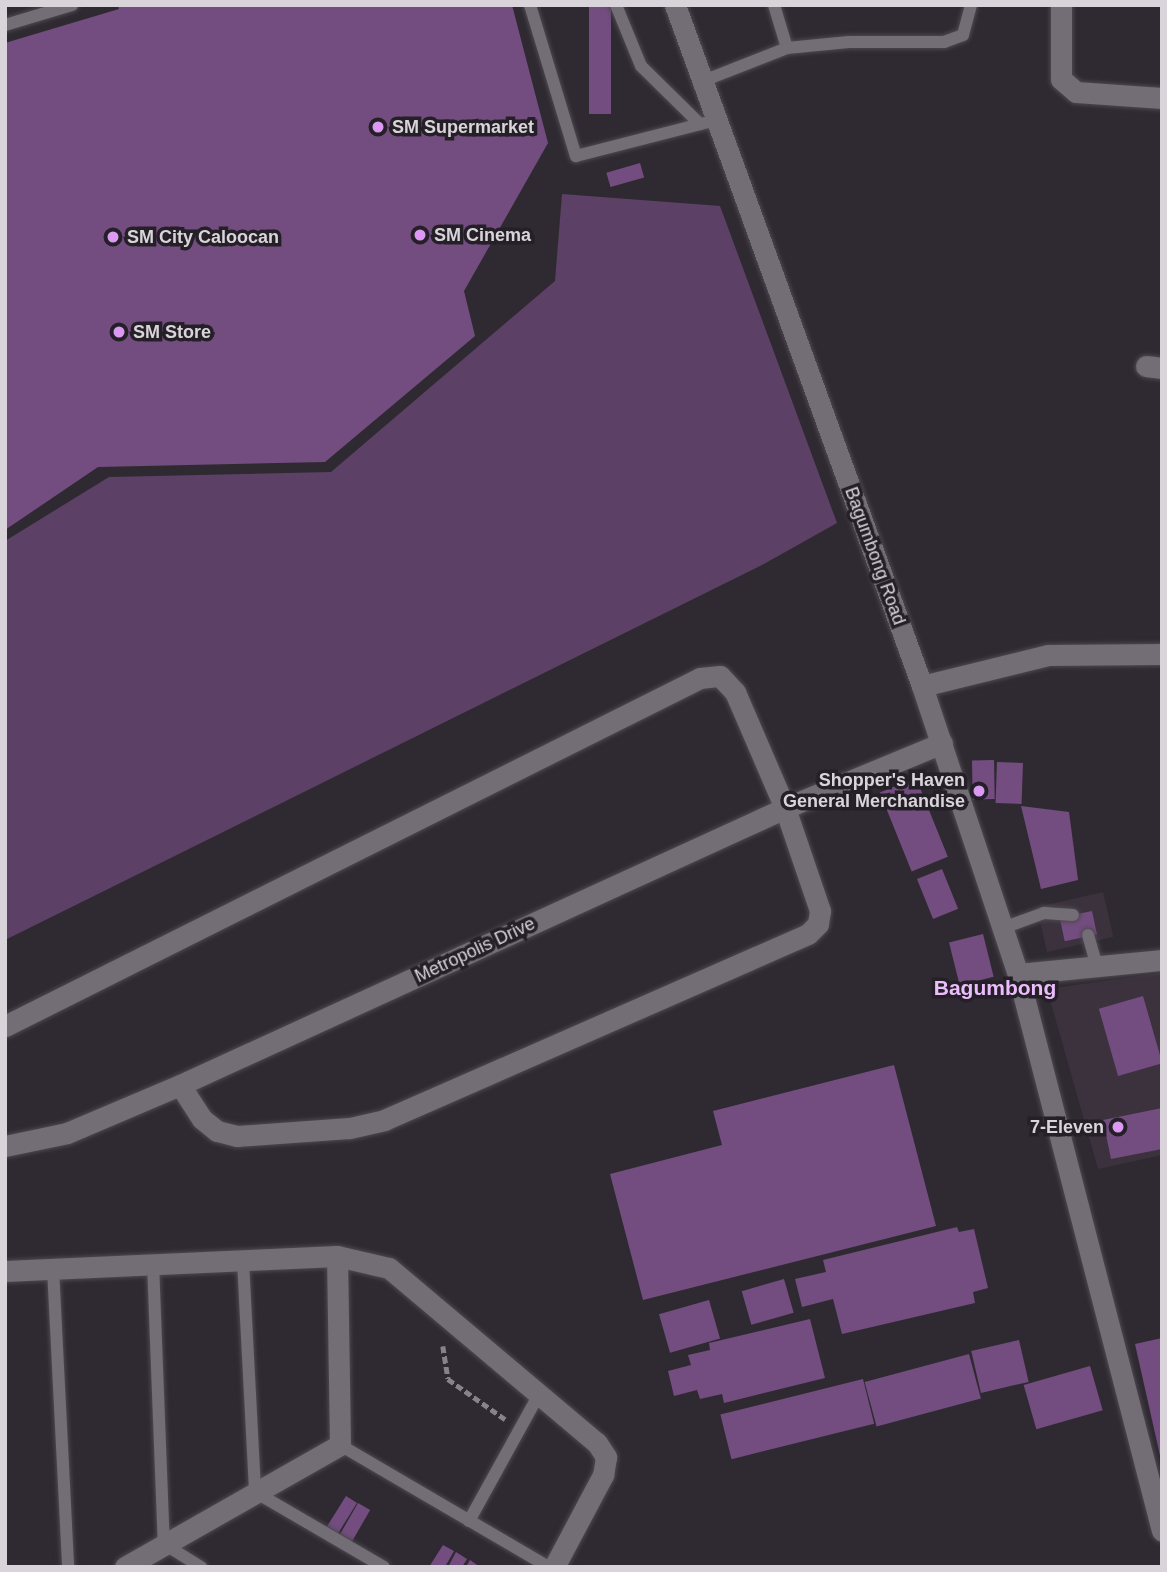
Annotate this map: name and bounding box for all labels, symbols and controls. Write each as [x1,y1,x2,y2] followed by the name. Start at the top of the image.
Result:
[392,116,534,138] place label: SM Supermarket
[370,119,386,135] marker: SM Supermarket
[434,224,531,246] place label: SM Cinema
[127,226,279,248] place label: SM City Caloocan
[412,227,428,243] marker: SM Cinema
[105,229,121,245] marker: SM City Caloocan
[133,321,211,343] place label: SM Store
[111,324,127,340] marker: SM Store
[840,484,910,628] street label: Bagumbong Road
[783,770,965,812] place label: Shopper's Haven General Merchandise
[971,783,987,799] marker: Shopper's Haven General Merchandise
[412,913,538,987] street label: Metropolis Drive
[934,975,1056,1001] district label: Bagumbong
[1030,1116,1104,1138] place label: 7-Eleven
[1110,1119,1126,1135] marker: 7-Eleven

